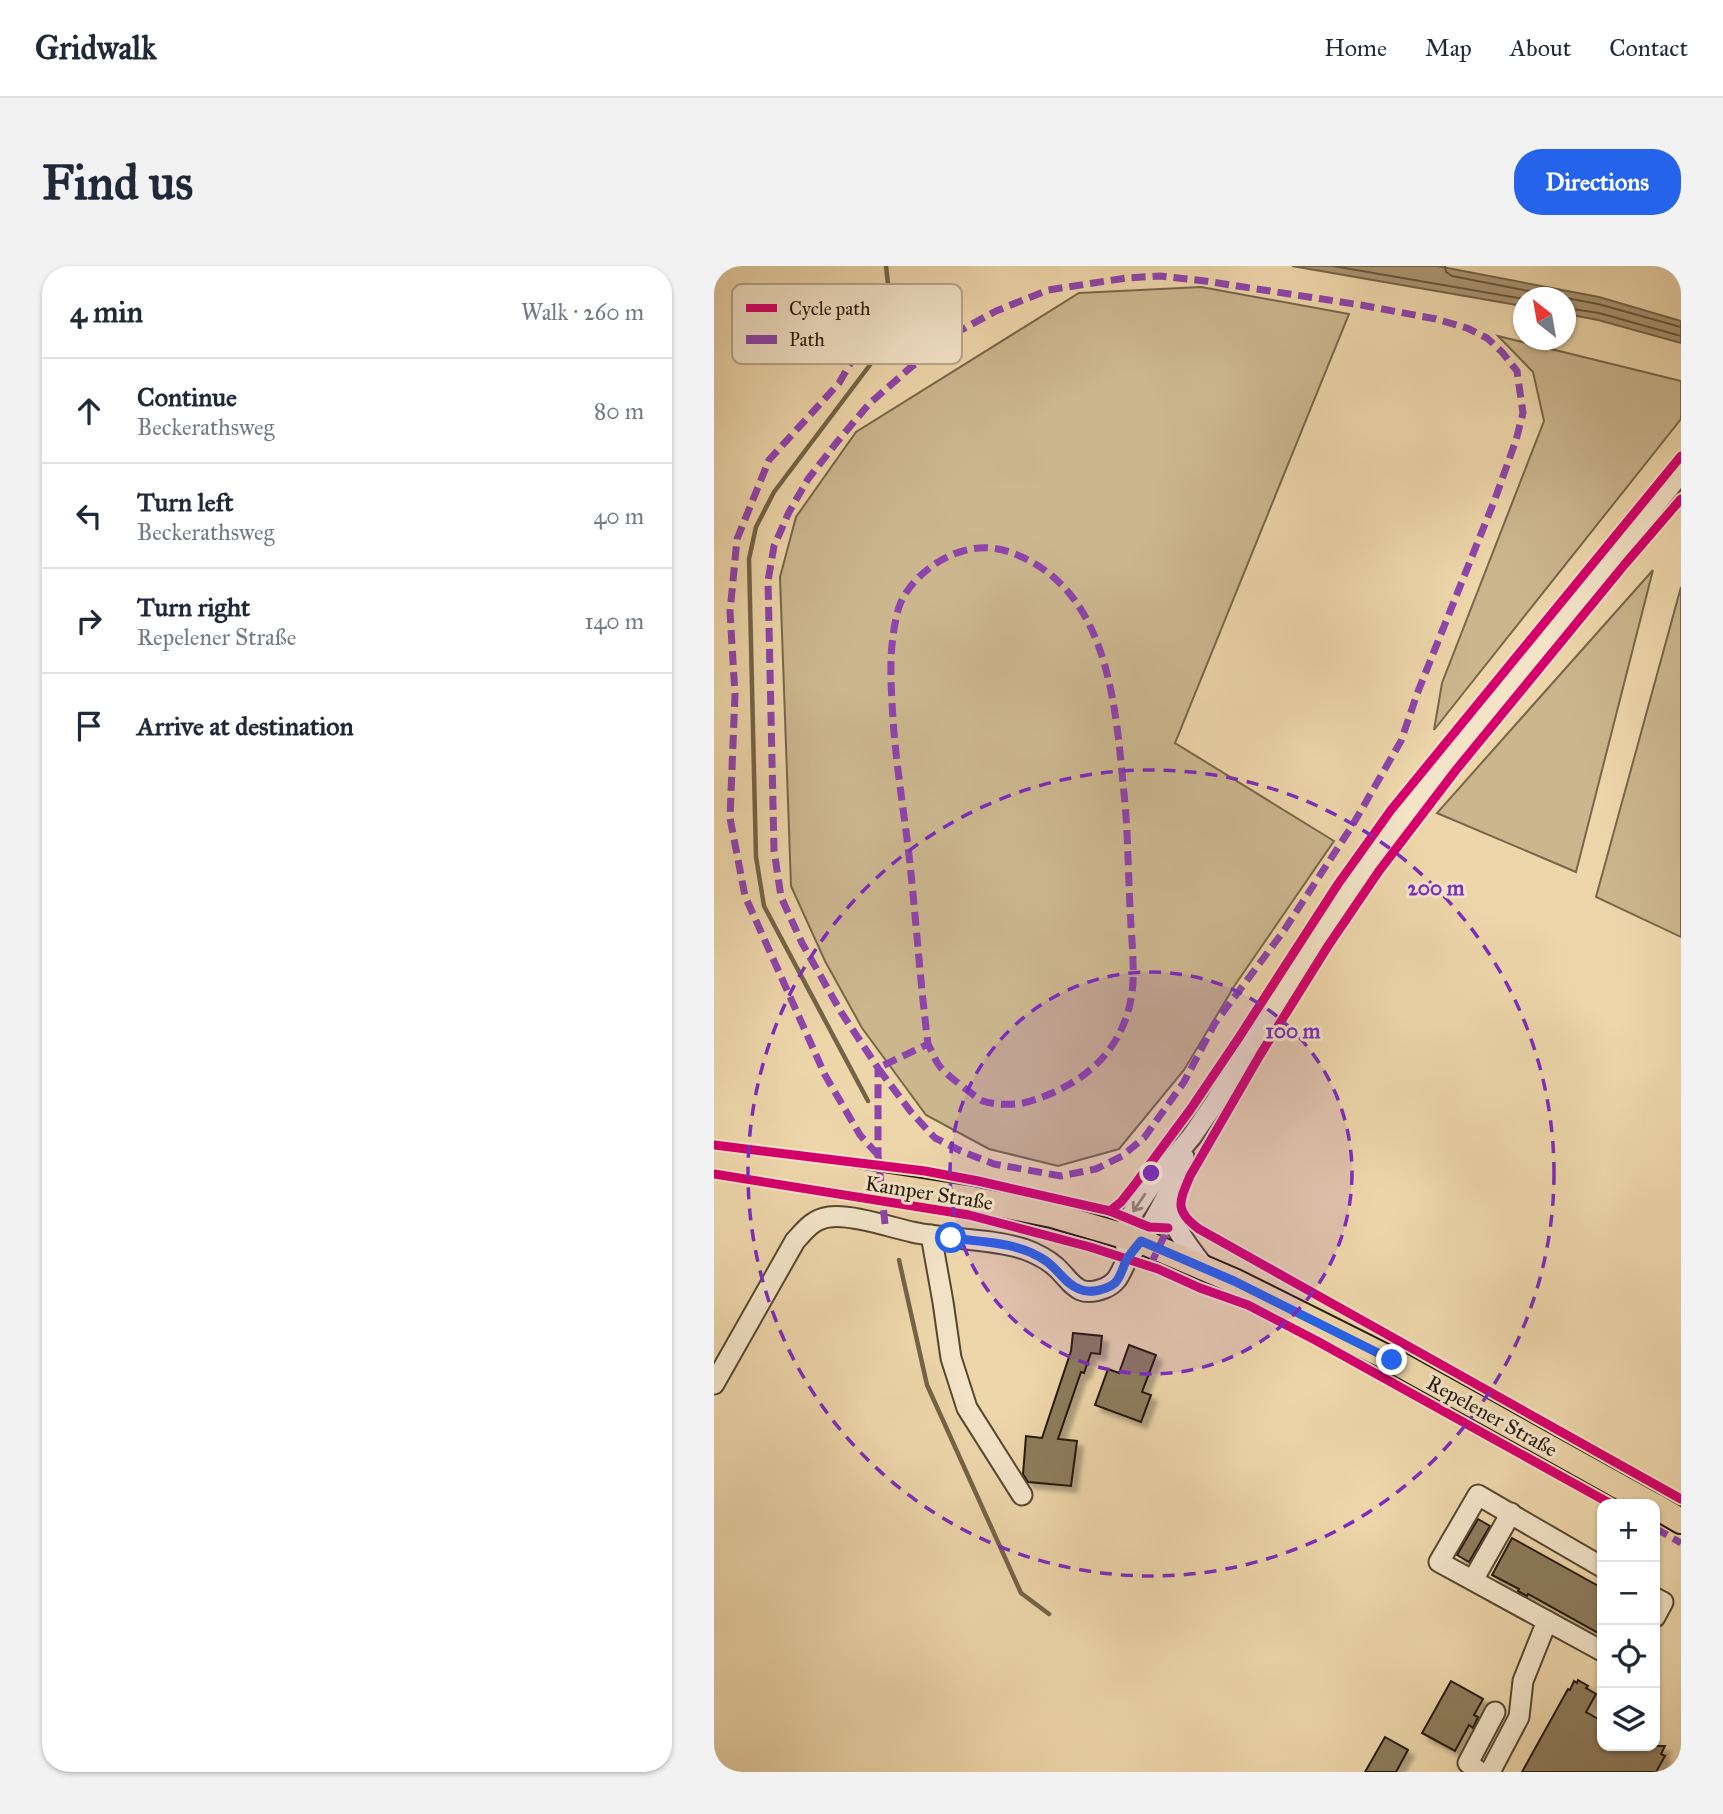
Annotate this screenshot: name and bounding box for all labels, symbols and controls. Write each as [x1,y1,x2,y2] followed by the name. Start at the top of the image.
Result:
[35,28,157,68] text: Gridwalk
[1324,33,1387,63] text: Home
[1425,33,1472,63] text: Map
[1510,33,1571,63] text: About
[1609,33,1688,63] text: Contact
[1514,149,1681,215] button: Directions
[42,153,193,212] text: Find us
[732,284,962,364] legend
[1513,287,1576,350] north arrow
[70,294,143,330] text: 4 min
[789,297,871,320] text: Cycle path
[521,298,644,326] text: Walk · 260 m
[789,328,825,351] text: Path
[137,381,237,413] text: Continue
[70,392,108,430] icon: ahead
[594,397,644,425] text: 80 m
[137,413,274,441] text: Beckerathsweg
[137,486,233,518] text: Turn left
[70,497,108,535] icon: left
[594,502,644,530] text: 40 m
[137,518,274,546] text: Beckerathsweg
[137,591,250,623] text: Turn right
[70,602,108,640] icon: right
[584,607,644,635] text: 140 m
[137,623,296,651] text: Repelener Straße
[70,707,108,745] icon: arrive
[137,710,354,742] text: Arrive at destination
[1408,875,1465,901] text: 200 m
[1266,1018,1321,1044] text: 100 m
[1139,1161,1163,1185] centre of rings
[863,1170,995,1216] street label: Kamper Straße
[1132,1193,1146,1213] one-way arrow
[935,1222,966,1253] route start
[1376,1344,1407,1375] route end
[1422,1369,1562,1463] street label: Repelener Straße
[1597,1499,1660,1751] map controls
[1597,1499,1660,1562] button: +
[1597,1562,1660,1625] button: −
[1597,1625,1660,1688] button: locate
[1597,1688,1660,1751] button: layers

